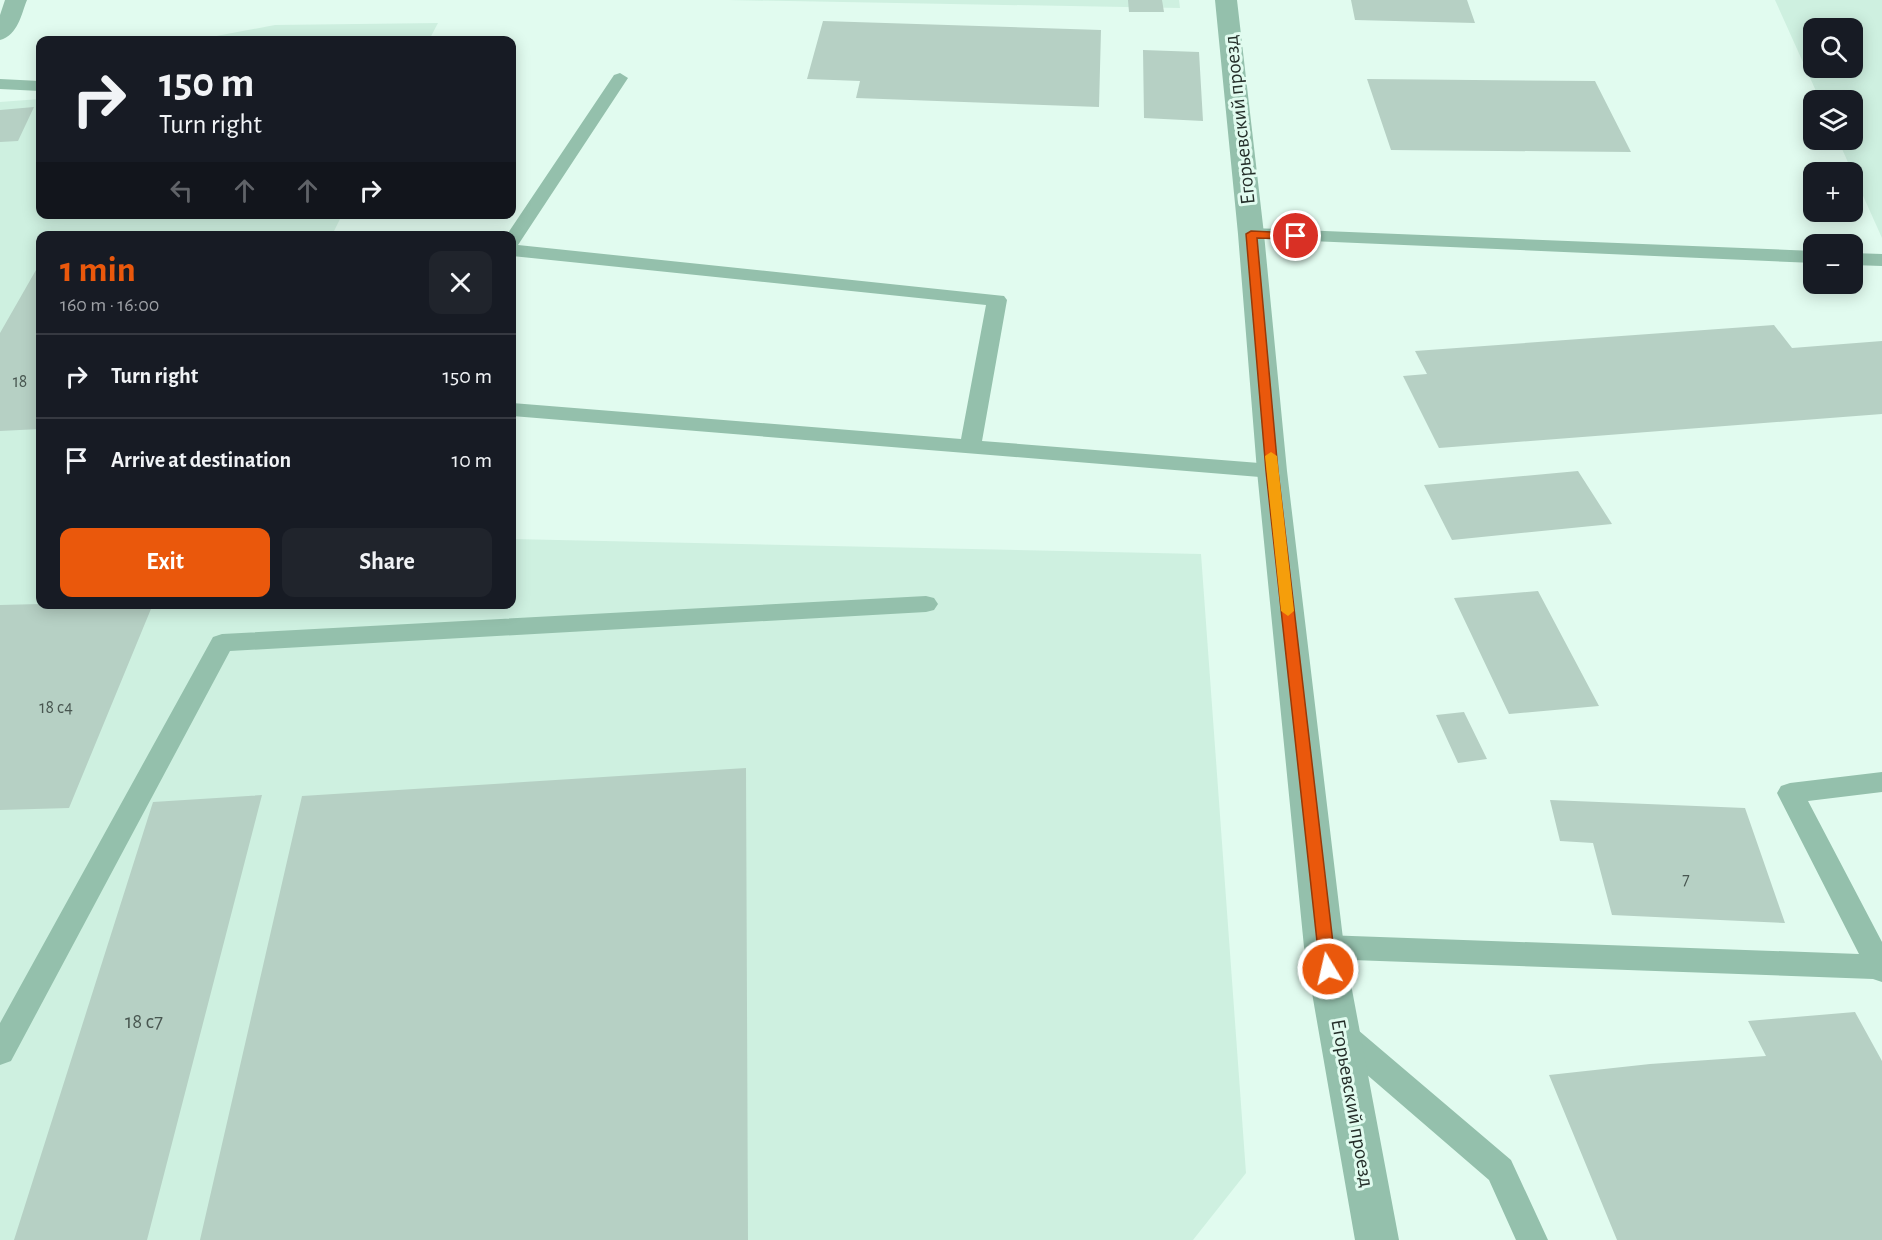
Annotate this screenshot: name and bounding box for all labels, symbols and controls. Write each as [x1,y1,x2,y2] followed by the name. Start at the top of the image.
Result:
[1803,18,1863,294] map controls
[1803,18,1863,78] button: search
[1220,34,1259,206] street label: Егорьевский проезд
[60,60,138,138] icon: right
[159,62,254,104] text: 150 m
[1803,90,1863,150] button: layers
[159,111,262,138] text: Turn right
[1803,162,1863,222] button: +
[165,174,198,207] icon: left
[228,174,261,207] icon: ahead
[291,174,324,207] icon: ahead
[354,174,387,207] icon: right
[1270,210,1321,261] pin
[1279,219,1312,252] icon: arrive
[1803,234,1863,294] button: −
[429,251,492,314] button: close
[60,252,136,288] text: 1 min
[60,295,159,315] text: 160 m · 16:00
[60,360,93,393] icon: right
[111,365,198,387] text: Turn right
[442,365,492,387] text: 150 m
[13,373,27,391] house number: 18
[60,444,93,477] icon: arrive
[111,449,291,471] text: Arrive at destination
[452,449,492,471] text: 10 m
[60,528,270,597] button: Exit
[282,528,492,597] button: Share
[39,699,73,717] house number: 18 с4
[1682,871,1690,889] house number: 7
[1296,937,1360,1001] position arrow
[125,1011,163,1032] house number: 18 с7
[1327,1017,1378,1189] street label: Егорьевский проезд

